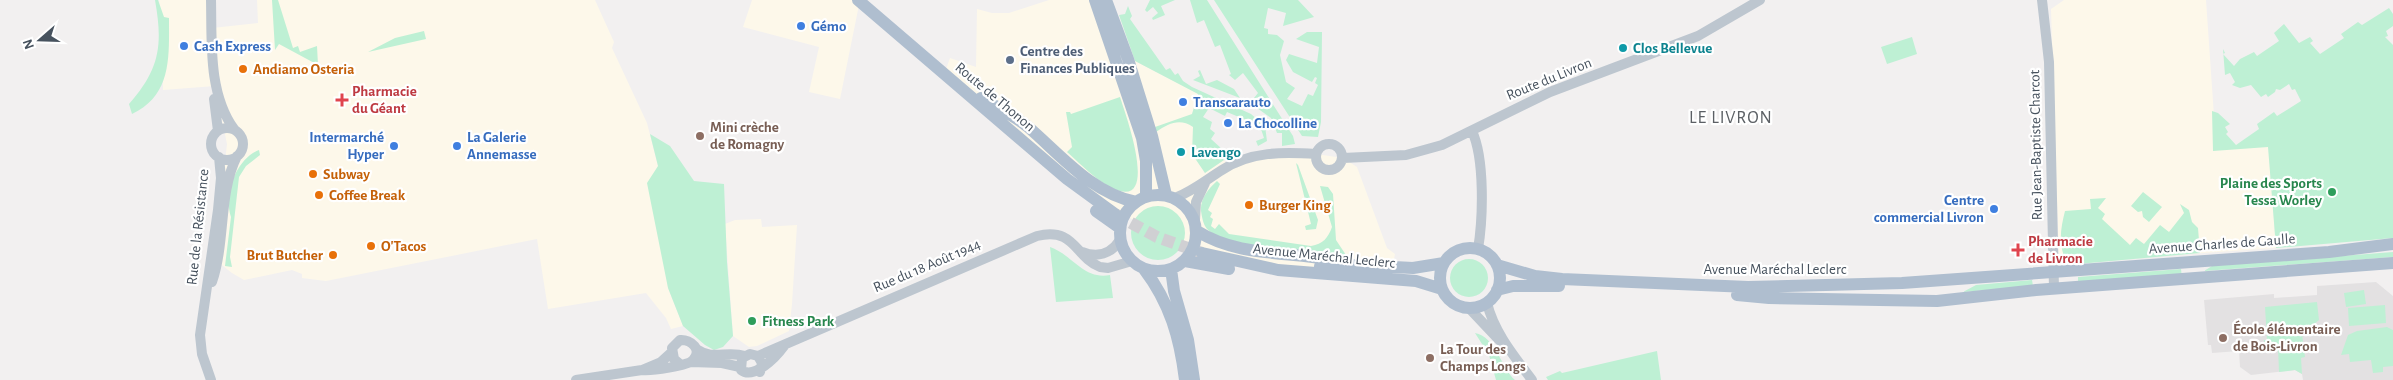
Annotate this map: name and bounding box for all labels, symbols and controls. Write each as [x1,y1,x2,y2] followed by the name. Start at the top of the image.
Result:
[15,15,65,65] north arrow
[811,19,846,34] place label: Gémo
[795,20,807,32] marker: Gémo
[20,37,37,51] text: N
[194,39,271,54] place label: Cash Express
[178,40,190,52] marker: Cash Express
[1633,41,1712,56] place label: Clos Bellevue
[1617,42,1629,54] marker: Clos Bellevue
[1020,44,1135,76] place label: Centre des Finances Publiques
[1004,54,1016,66] marker: Centre des Finances Publiques
[1504,55,1594,103] street label: Route du Livron
[952,59,1038,135] street label: Route de Thonon
[253,62,354,77] place label: Andiamo Osteria
[237,63,249,75] marker: Andiamo Osteria
[2027,69,2045,220] street label: Rue Jean-Baptiste Charcot
[352,84,417,116] place label: Pharmacie du Géant
[336,94,348,106] marker: Pharmacie du Géant
[1193,95,1271,110] place label: Transcarauto
[1177,96,1189,108] marker: Transcarauto
[1689,109,1773,127] district label: LE LIVRON
[1238,116,1317,131] place label: La Chocolline
[1222,117,1234,129] marker: La Chocolline
[710,120,784,152] place label: Mini crèche de Romagny
[309,130,385,162] place label: Intermarché Hyper
[467,130,537,162] place label: La Galerie Annemasse
[694,130,706,142] marker: Mini crèche de Romagny
[388,140,400,152] marker: Intermarché Hyper
[451,140,463,152] marker: La Galerie Annemasse
[1191,145,1241,160] place label: Lavengo
[1175,146,1187,158] marker: Lavengo
[323,167,370,182] place label: Subway
[184,168,212,286] street label: Rue de la Résistance
[307,168,319,180] marker: Subway
[2220,176,2322,208] place label: Plaine des Sports Tessa Worley
[2326,186,2338,198] marker: Plaine des Sports Tessa Worley
[329,188,406,203] place label: Coffee Break
[313,189,325,201] marker: Coffee Break
[1874,193,1984,225] place label: Centre commercial Livron
[1259,198,1331,213] place label: Burger King
[1243,199,1255,211] marker: Burger King
[1988,203,2000,215] marker: Centre commercial Livron
[2148,231,2296,257] street label: Avenue Charles de Gaulle
[2028,234,2093,266] place label: Pharmacie de Livron
[871,237,983,295] street label: Rue du 18 Août 1944
[381,239,427,254] place label: O'Tacos
[365,240,377,252] marker: O'Tacos
[1252,241,1396,271] street label: Avenue Maréchal Leclerc
[2012,244,2024,256] marker: Pharmacie de Livron
[246,248,324,263] place label: Brut Butcher
[327,249,339,261] marker: Brut Butcher
[1703,262,1847,277] street label: Avenue Maréchal Leclerc
[762,314,835,329] place label: Fitness Park
[746,315,758,327] marker: Fitness Park
[2233,320,2341,354] place label: École élémentaire de Bois-Livron
[2217,332,2229,344] marker: École élémentaire de Bois-Livron
[1440,342,1526,374] place label: La Tour des Champs Longs
[1424,352,1436,364] marker: La Tour des Champs Longs

